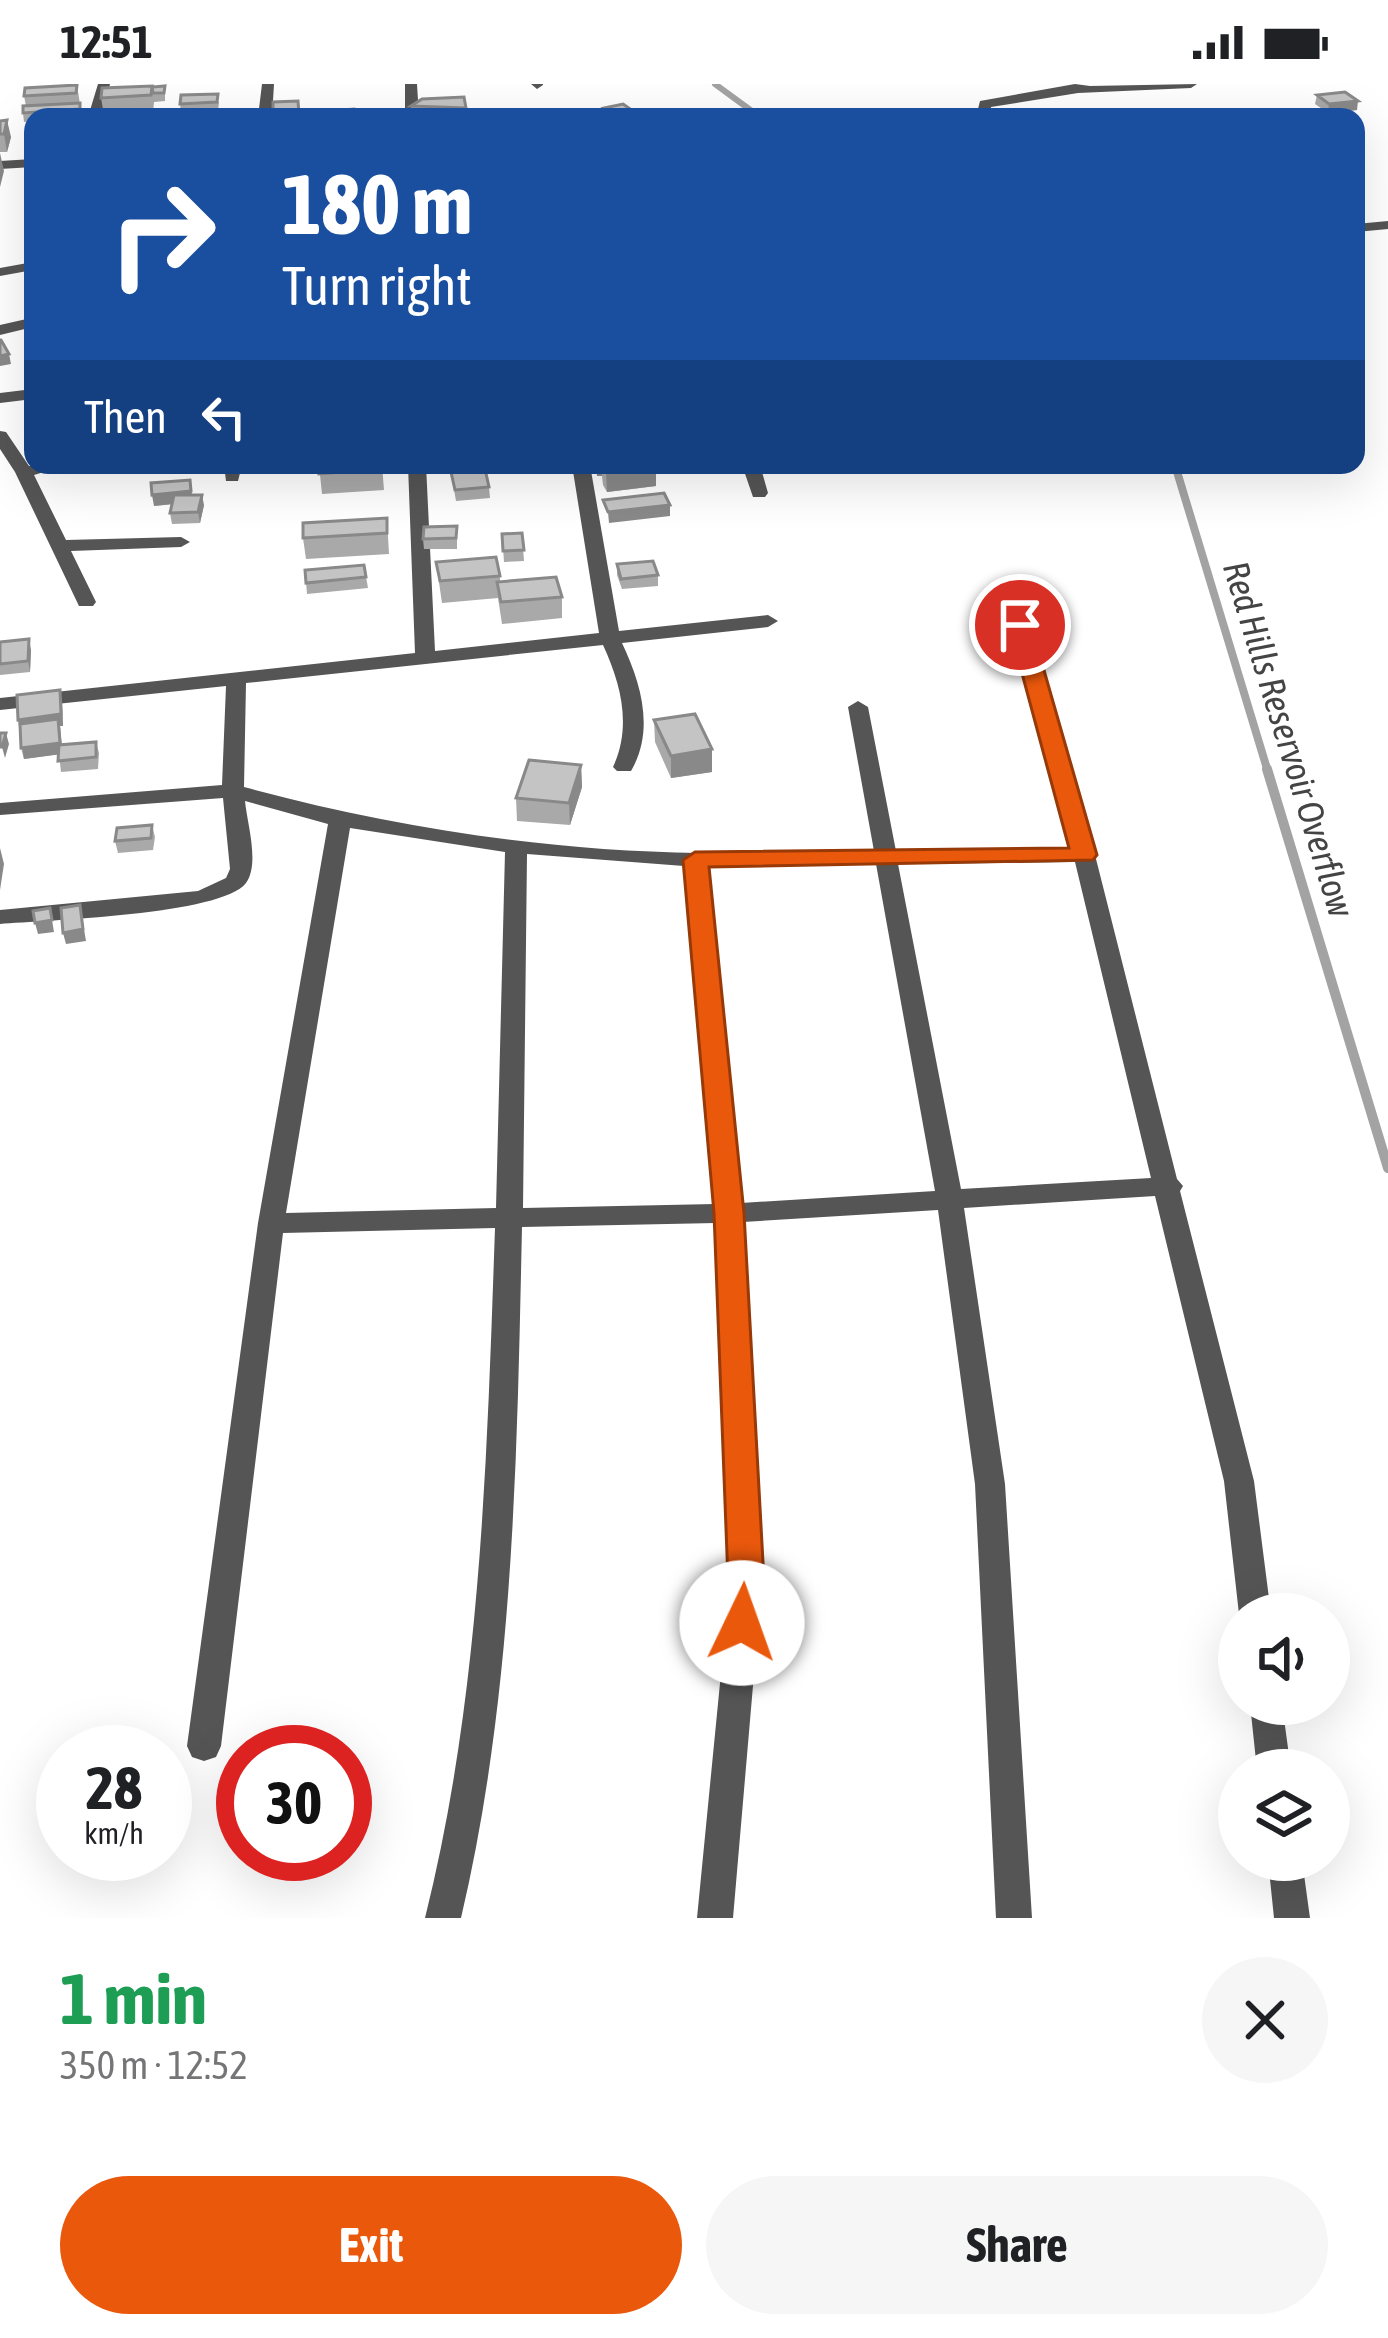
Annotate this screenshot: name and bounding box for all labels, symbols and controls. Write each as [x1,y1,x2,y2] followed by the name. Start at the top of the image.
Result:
[60,16,153,68] text: 12:51
[84,156,240,312] icon: right
[282,156,472,252] text: 180 m
[282,255,472,316] text: Turn right
[191,384,257,450] icon: left
[84,391,167,443] text: Then
[1215,556,1363,922] water label: Red Hills Reservoir Overflow
[969,574,1071,676] pin
[987,592,1053,658] icon: arrive
[679,1560,805,1686] position arrow
[1218,1593,1350,1881] map controls
[1218,1593,1350,1725] button: sound
[216,1725,372,1881] speed limit sign: 30
[1218,1749,1350,1881] button: layers
[86,1753,142,1822] text: 28
[84,1816,144,1850] text: km/h
[60,1957,207,2039] text: 1 min
[1202,1957,1328,2083] button: close
[60,2043,248,2087] text: 350 m · 12:52
[60,2176,682,2314] button: Exit
[706,2176,1328,2314] button: Share

